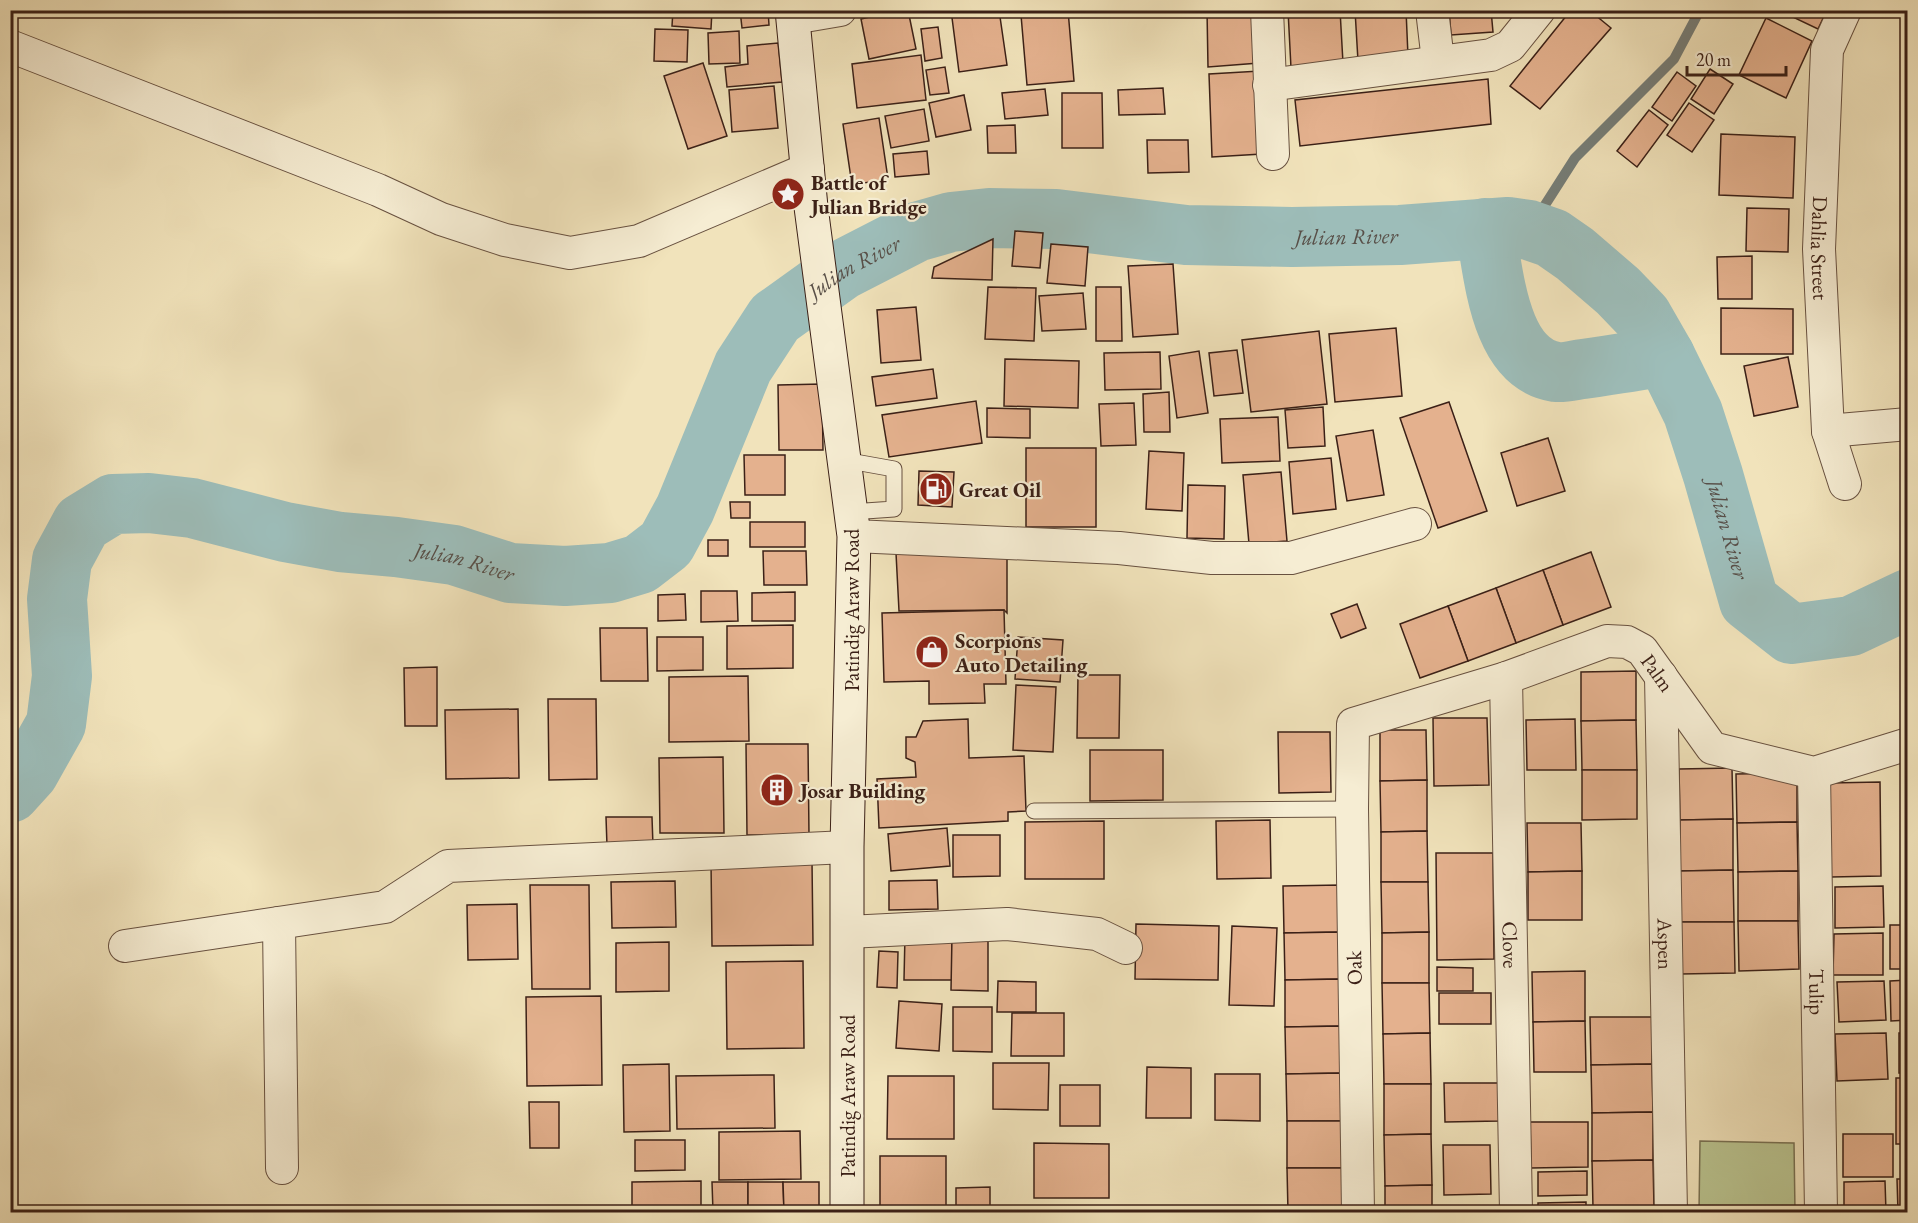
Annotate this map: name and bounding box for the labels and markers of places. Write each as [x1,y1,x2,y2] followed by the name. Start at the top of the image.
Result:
[809,169,927,220] place label: Battle of Julian Bridge
[770,176,806,212] place icon: Battle of Julian Bridge
[918,471,954,507] fuel station icon: Great Oil
[959,476,1041,503] place label: Great Oil
[954,627,1088,678] place label: Scorpions Auto Detailing
[914,634,950,670] shop icon: Scorpions Auto Detailing
[759,772,795,808] building icon: Josar Building
[798,777,926,804] place label: Josar Building

